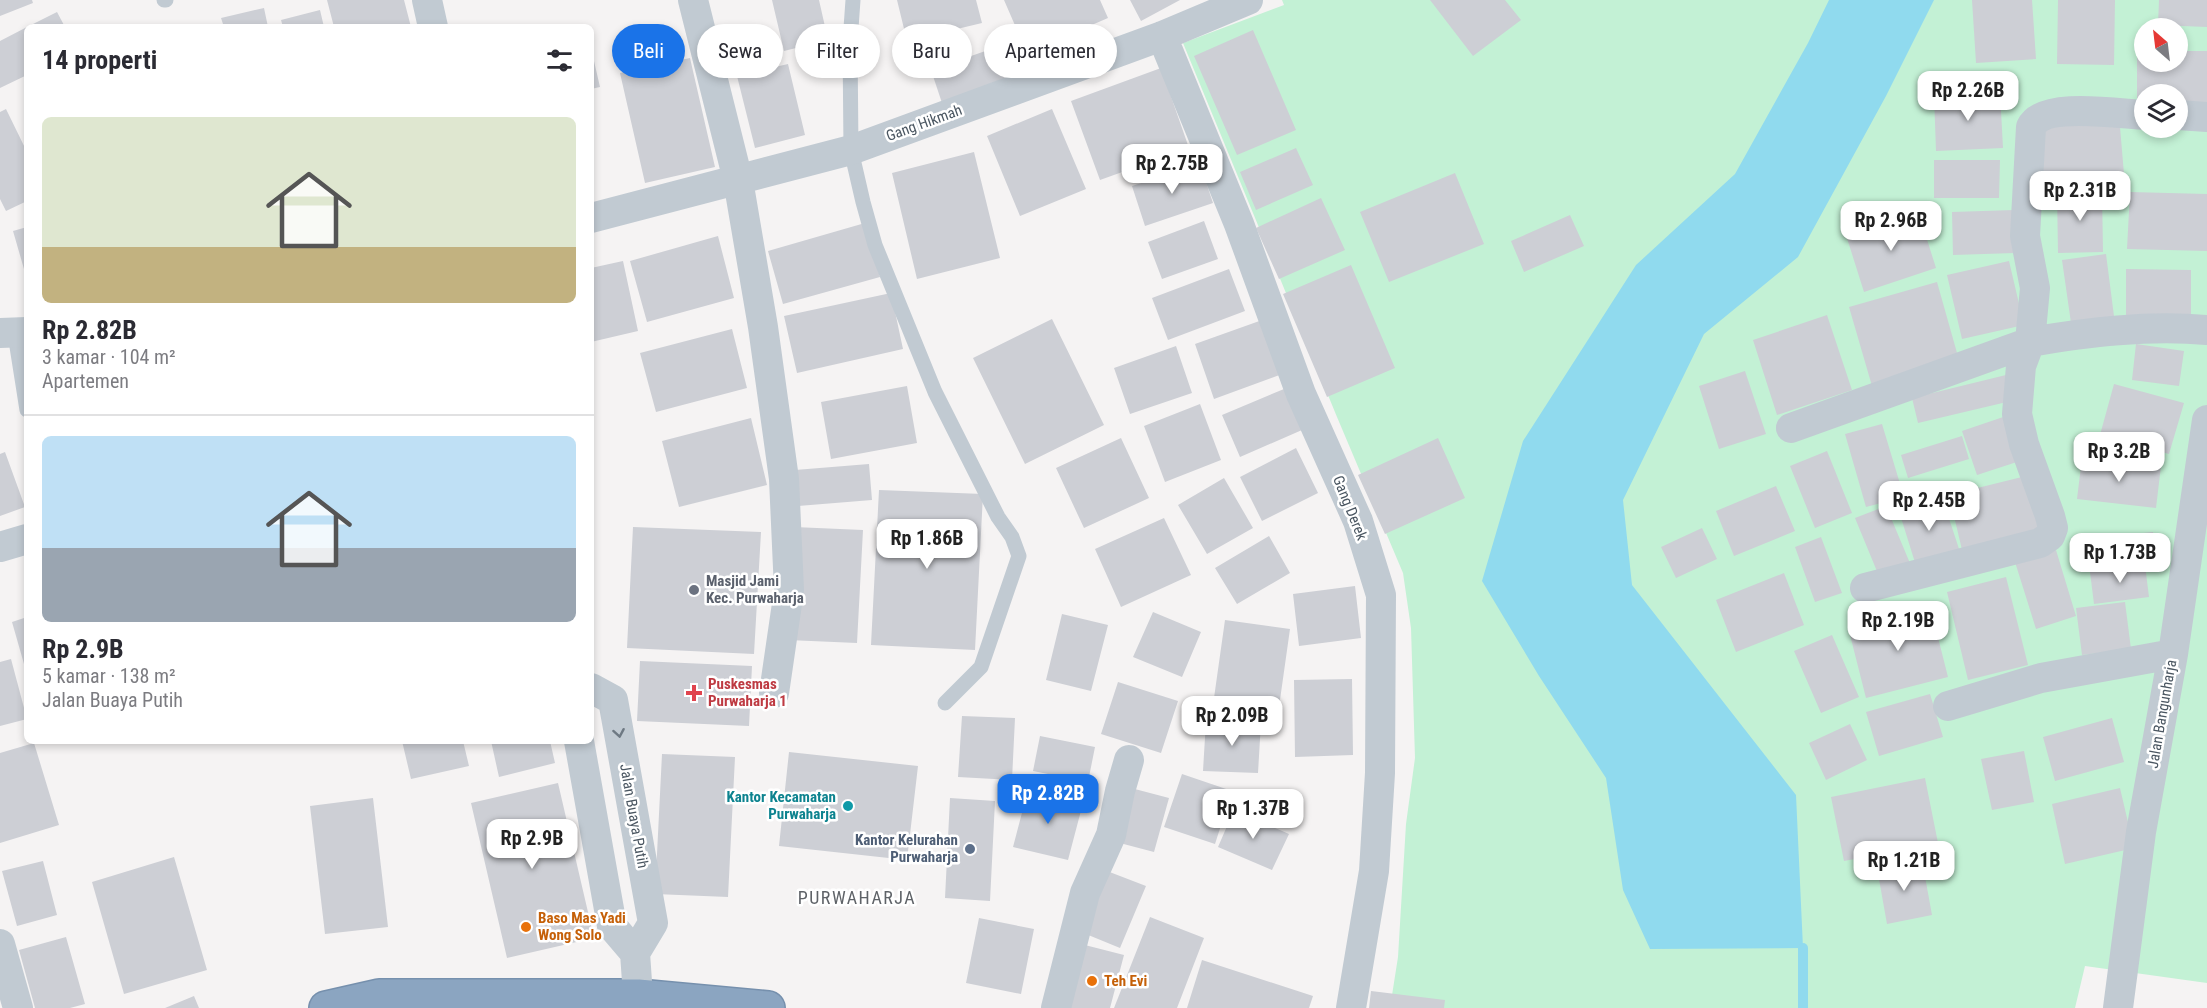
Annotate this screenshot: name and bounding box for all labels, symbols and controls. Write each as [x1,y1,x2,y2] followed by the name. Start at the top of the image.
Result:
[2134,18,2188,72] north arrow
[2134,18,2188,138] map controls
[612,24,685,78] chip: Beli
[697,24,783,78] chip: Sewa
[795,24,880,78] chip: Filter
[892,24,972,78] chip: Baru
[984,24,1117,78] chip: Apartemen
[543,44,576,77] icon: filters
[42,45,157,75] text: 14 properti
[1906,71,2030,122] pin: Rp 2.26B
[1932,78,2004,102] text: Rp 2.26B
[2134,84,2188,138] button: layers
[884,101,964,145] street label: Gang Hikmah
[1110,144,1234,195] pin: Rp 2.75B
[1136,151,1208,175] text: Rp 2.75B
[255,156,363,264] icon: home
[2018,171,2142,222] pin: Rp 2.31B
[2044,178,2116,202] text: Rp 2.31B
[1829,201,1953,252] pin: Rp 2.96B
[1855,208,1927,232] text: Rp 2.96B
[42,315,137,345] text: Rp 2.82B
[42,345,176,369] text: 3 kamar · 104 m²
[42,369,129,393] text: Apartemen
[2064,432,2174,483] pin: Rp 3.2B
[2088,439,2150,463] text: Rp 3.2B
[1329,473,1371,543] street label: Gang Derek
[255,475,363,583] icon: home
[1867,481,1991,532] pin: Rp 2.45B
[1893,488,1965,512] text: Rp 2.45B
[865,519,989,570] pin: Rp 1.86B
[891,526,963,550] text: Rp 1.86B
[2058,533,2182,584] pin: Rp 1.73B
[2084,540,2156,564] text: Rp 1.73B
[706,572,804,607] place label: Masjid Jami Kec. Purwaharja
[687,583,701,597] marker: Masjid Jami Kec. Purwaharja
[1836,601,1960,652] pin: Rp 2.19B
[1862,608,1934,632] text: Rp 2.19B
[42,634,124,664] text: Rp 2.9B
[2144,658,2180,770] street label: Jalan Bangunharja
[42,664,176,688] text: 5 kamar · 138 m²
[708,675,787,710] place label: Puskesmas Purwaharja 1
[685,684,703,702] marker: Puskesmas Purwaharja 1
[42,688,183,712] text: Jalan Buaya Putih
[1170,696,1294,747] pin: Rp 2.09B
[1196,703,1268,727] text: Rp 2.09B
[612,727,625,737] one-way arrow
[616,762,652,870] street label: Jalan Buaya Putih
[986,774,1110,825] pin: Rp 2.82B
[1012,781,1084,805] text: Rp 2.82B
[726,788,836,823] place label: Kantor Kecamatan Purwaharja
[1191,789,1315,840] pin: Rp 1.37B
[1217,796,1289,820] text: Rp 1.37B
[841,799,855,813] marker: Kantor Kecamatan Purwaharja
[477,819,587,870] pin: Rp 2.9B
[501,826,563,850] text: Rp 2.9B
[855,831,958,866] place label: Kantor Kelurahan Purwaharja
[1842,841,1966,892] pin: Rp 1.21B
[963,842,977,856] marker: Kantor Kelurahan Purwaharja
[1868,848,1940,872] text: Rp 1.21B
[798,887,916,908] district label: PURWAHARJA
[538,909,626,944] place label: Baso Mas Yadi Wong Solo
[519,920,533,934] marker: Baso Mas Yadi Wong Solo
[1104,972,1147,990] place label: Teh Evi
[1085,974,1099,988] marker: Teh Evi

